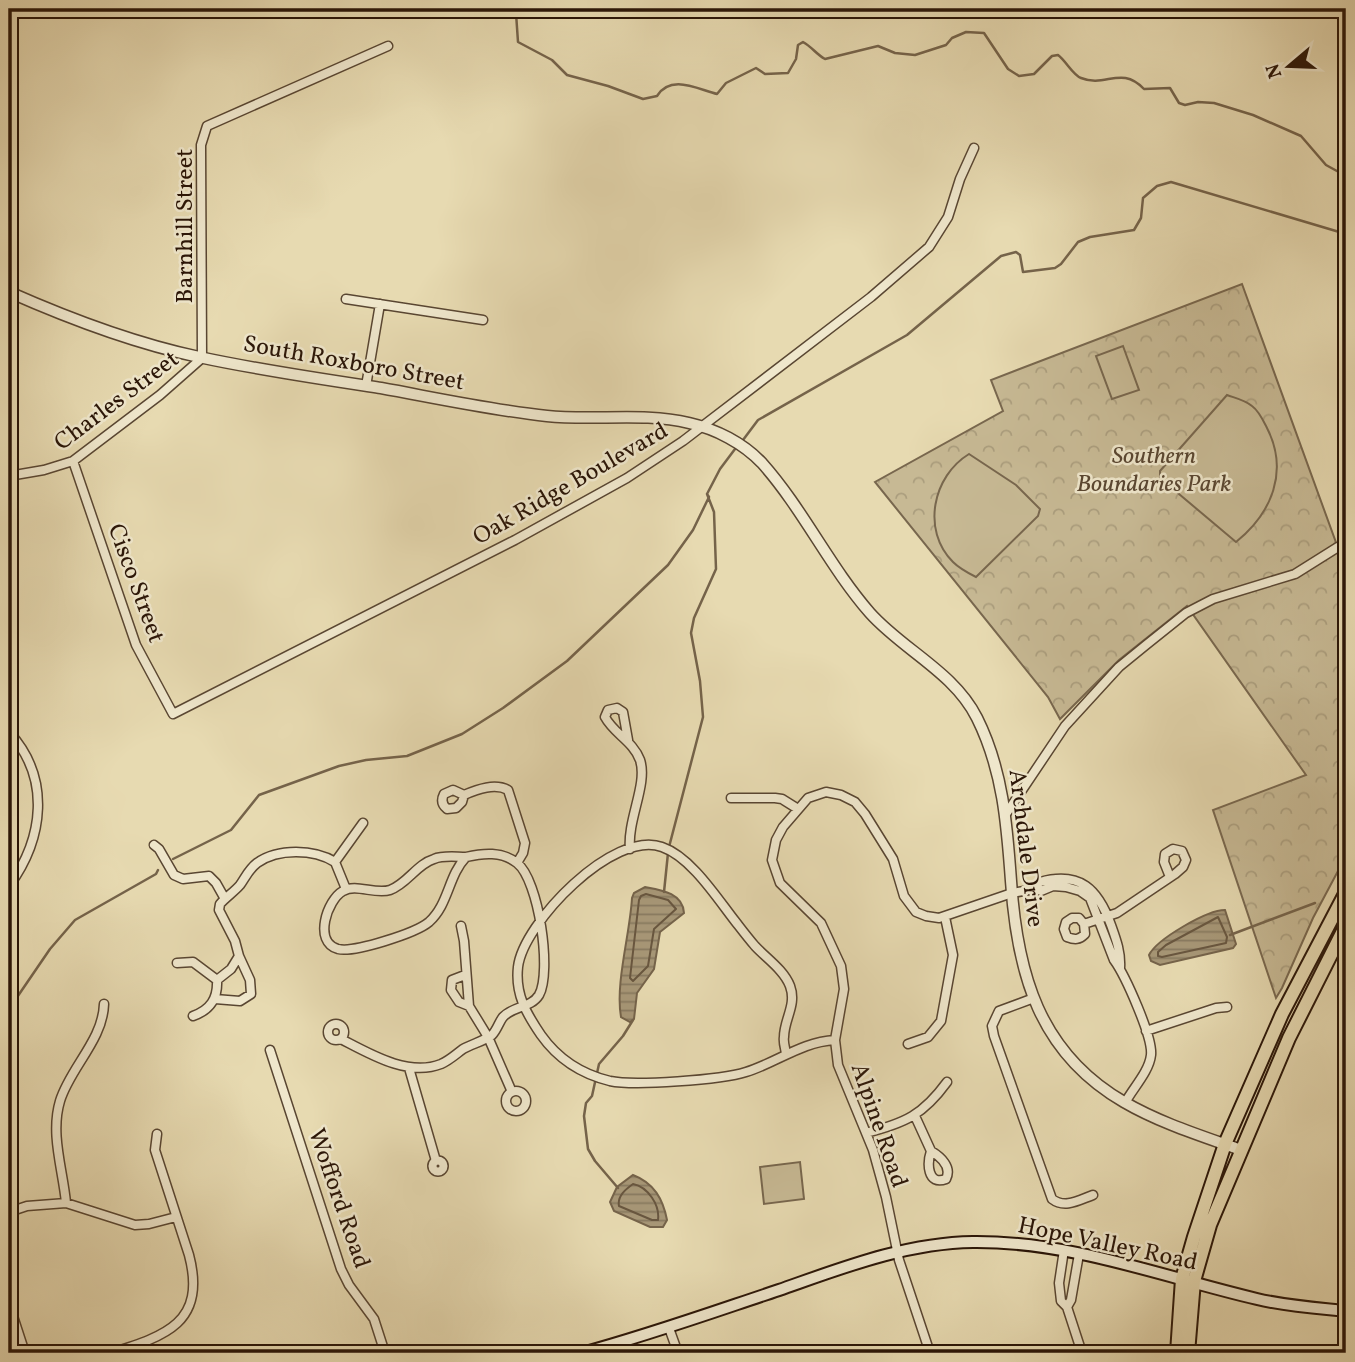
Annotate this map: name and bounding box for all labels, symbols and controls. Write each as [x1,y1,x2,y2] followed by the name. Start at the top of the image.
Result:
[1254,32,1324,102] north arrow
[1260,60,1289,82] text: N
[169,149,203,303] street label: Barnhill Street
[240,328,467,400] street label: South Roxboro Street
[48,343,187,460] street label: Charles Street
[467,415,675,555] street label: Oak Ridge Boulevard
[1077,440,1231,502] park label: Southern Boundaries Park
[98,519,172,648] street label: Cisco Street
[998,767,1052,929] street label: Archdale Drive
[841,1059,915,1193] street label: Alpine Road
[298,1124,378,1273] street label: Wofford Road
[1015,1209,1201,1281] street label: Hope Valley Road

